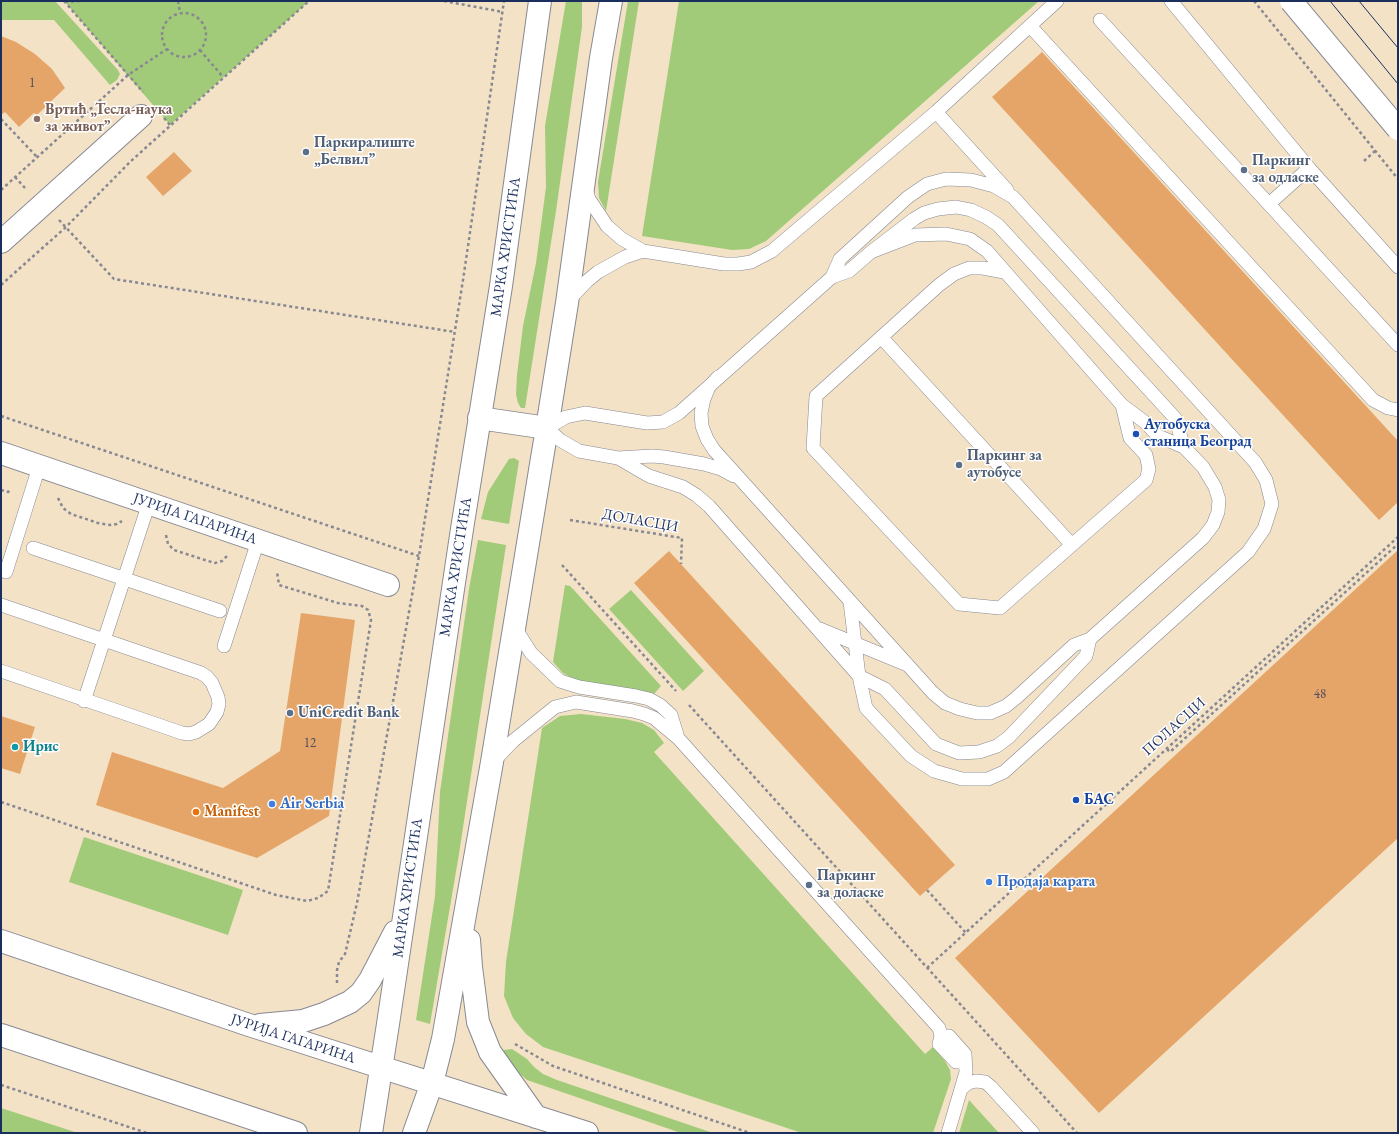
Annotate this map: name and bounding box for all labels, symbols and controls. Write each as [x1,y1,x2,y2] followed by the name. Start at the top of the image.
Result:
[29,75,35,91] house number: 1
[45,101,172,136] place label: Вртић „Тесла-наука за живот”
[32,114,42,124] marker: Вртић „Тесла-наука за живот”
[314,134,415,169] place label: Паркиралиште „Белвил”
[301,147,311,157] marker: Паркиралиште „Белвил”
[1252,152,1319,187] place label: Паркинг за одласке
[1239,165,1249,175] marker: Паркинг за одласке
[487,176,525,318] street label: МАРКА ХРИСТИЋА
[1144,416,1252,451] place label: Аутобуска станица Београд
[1131,429,1141,439] marker: Аутобуска станица Београд
[967,447,1042,482] place label: Паркинг за аутобусе
[954,460,964,470] marker: Паркинг за аутобусе
[131,489,259,549] street label: ЈУРИЈА ГАГАРИНА
[436,496,476,638] street label: МАРКА ХРИСТИЋА
[601,505,679,537] street label: ДОЛАСЦИ
[1314,686,1326,702] house number: 48
[1139,694,1209,760] street label: ПОЛАСЦИ
[298,704,399,722] place label: UniCredit Bank
[285,708,295,718] marker: UniCredit Bank
[304,735,316,751] house number: 12
[23,738,59,756] place label: Ирис
[10,742,20,752] marker: Ирис
[1084,791,1114,809] place label: БАС
[280,795,344,813] place label: Air Serbia
[1071,795,1081,805] marker: БАС
[267,799,277,809] marker: Air Serbia
[204,803,259,821] place label: Manifest
[191,807,201,817] marker: Manifest
[389,817,427,959] street label: МАРКА ХРИСТИЋА
[817,867,884,902] place label: Паркинг за доласке
[997,873,1095,891] place label: Продаја карата
[984,877,994,887] marker: Продаја карата
[804,880,814,890] marker: Паркинг за доласке
[228,1010,358,1068] street label: ЈУРИЈА ГАГАРИНА

